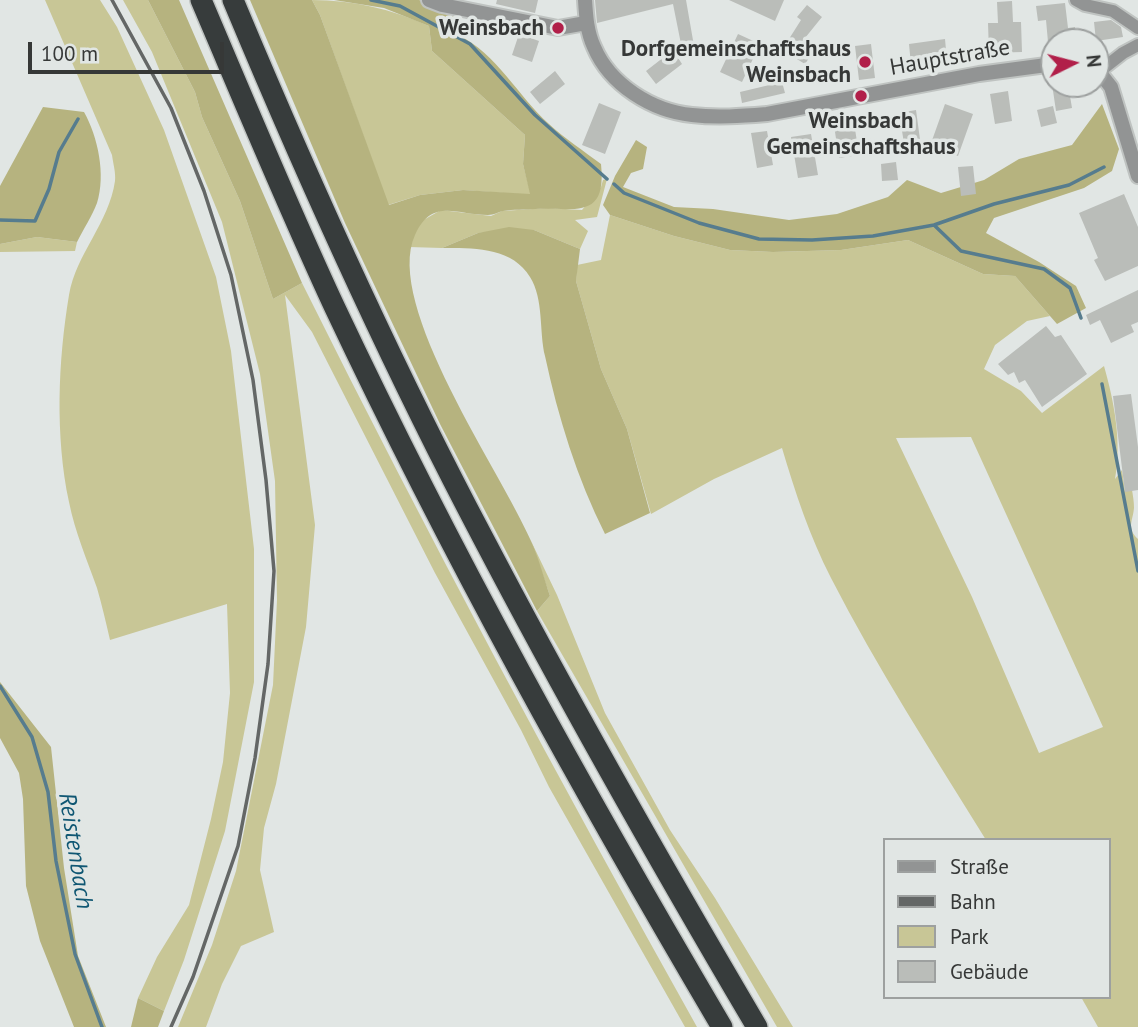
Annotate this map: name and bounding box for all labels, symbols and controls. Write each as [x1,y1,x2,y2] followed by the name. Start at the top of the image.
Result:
[439,14,544,42] place label: Weinsbach
[550,20,566,36] marker: Weinsbach
[32,28,228,72] scale bar
[1040,28,1110,98] north arrow
[888,34,1012,82] street label: Hauptstraße
[621,35,851,89] place label: Dorfgemeinschaftshaus Weinsbach
[41,40,98,67] text: 100 m
[857,54,873,70] marker: Dorfgemeinschaftshaus Weinsbach
[1081,54,1106,68] text: N
[853,88,869,104] marker: Weinsbach Gemeinschaftshaus
[766,107,956,161] place label: Weinsbach Gemeinschaftshaus
[52,791,98,911] water label: Reistenbach
[883,838,1110,999] legend
[950,853,1009,880] text: Straße
[950,888,996,915] text: Bahn
[950,923,989,950] text: Park
[950,958,1029,985] text: Gebäude

